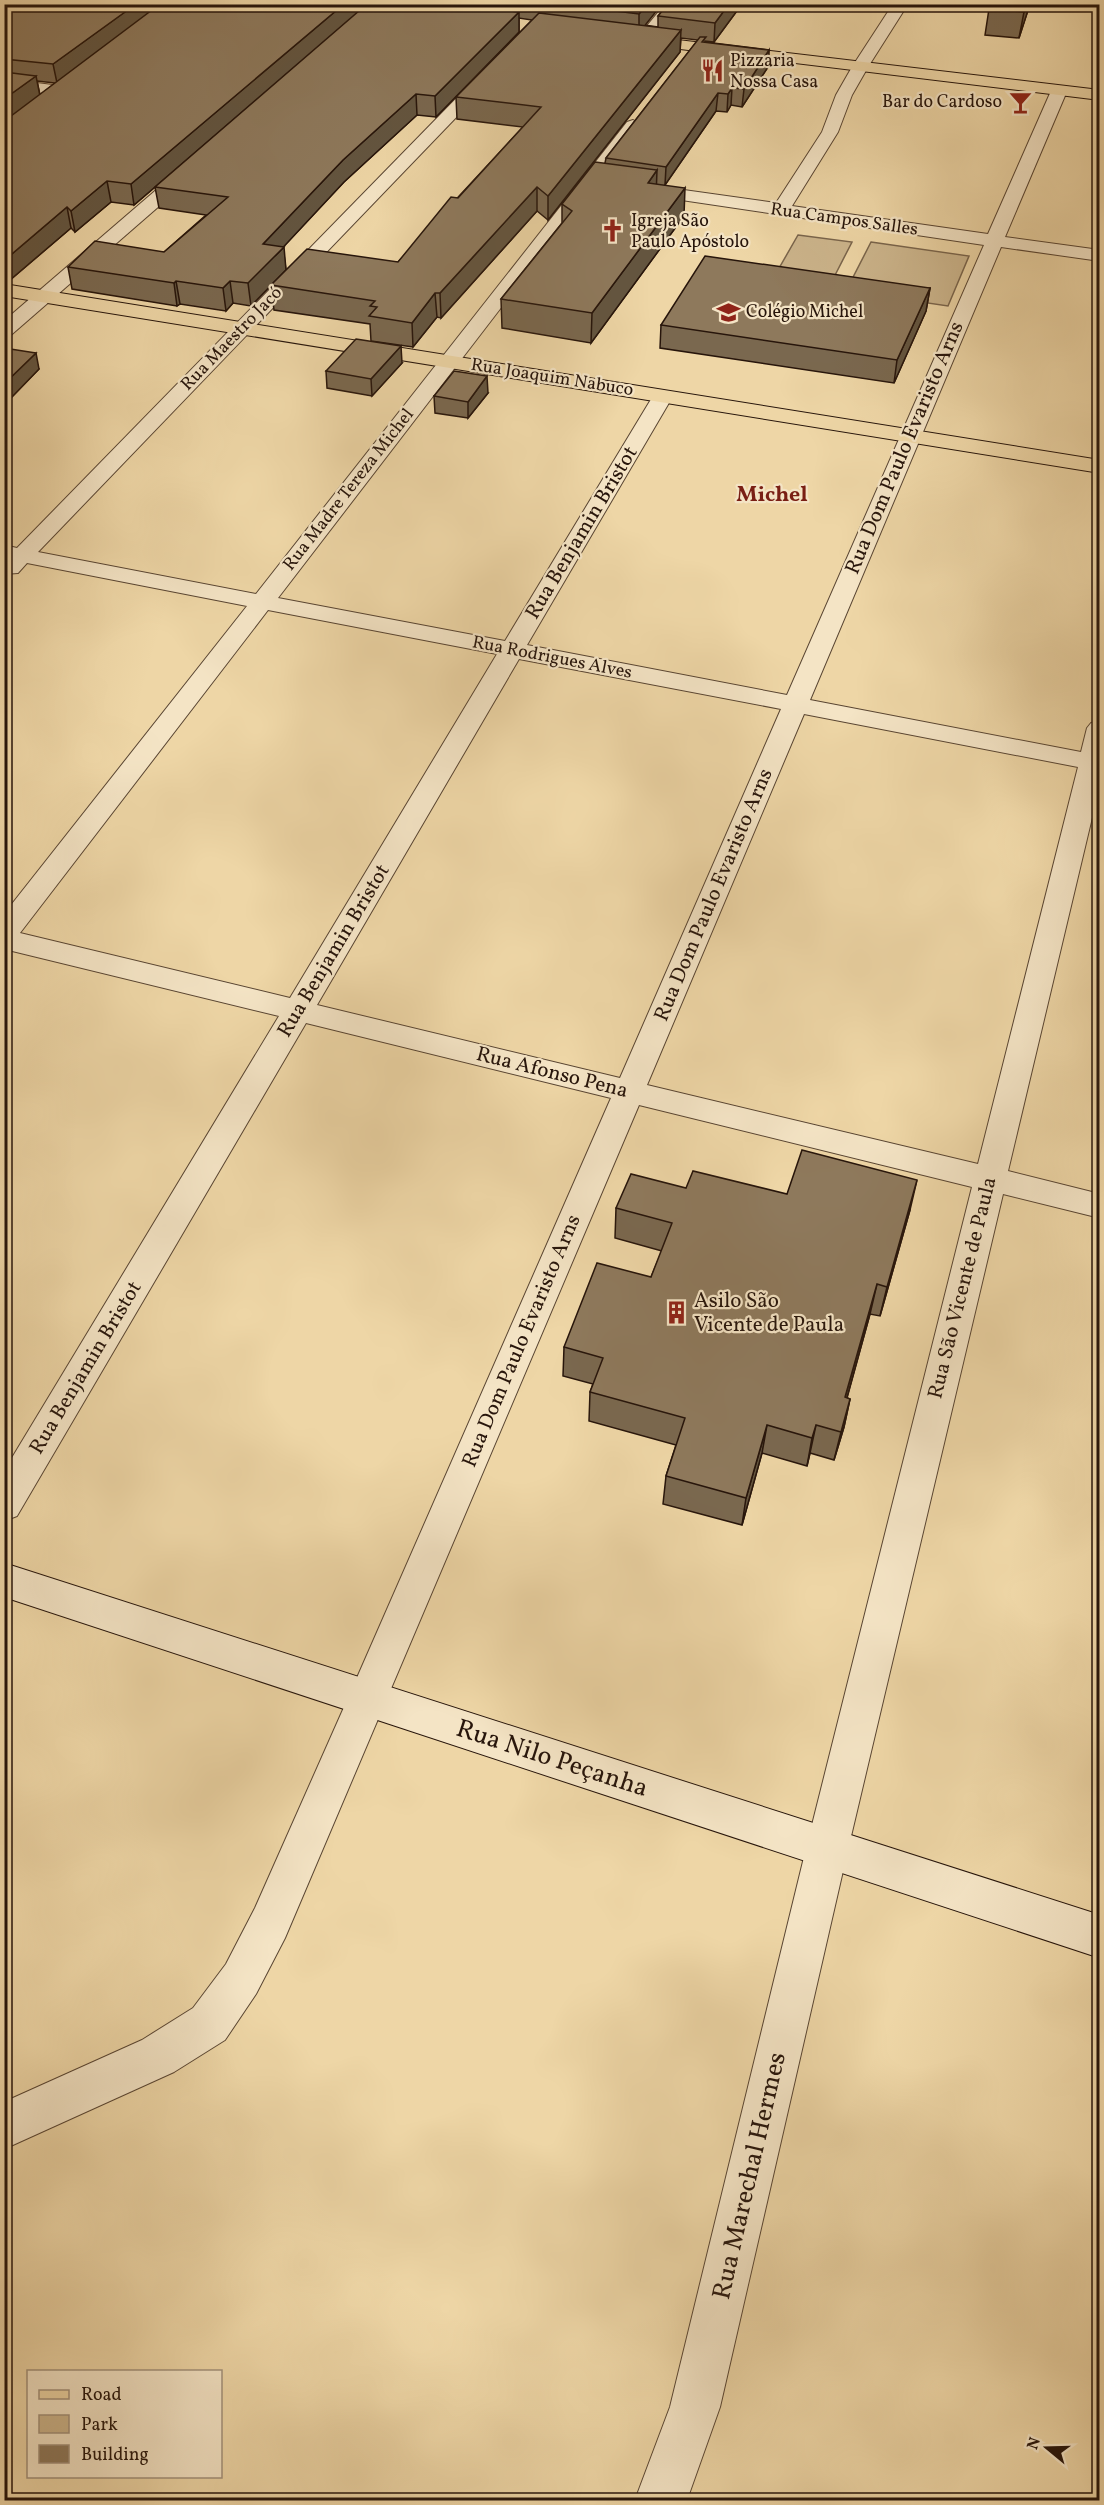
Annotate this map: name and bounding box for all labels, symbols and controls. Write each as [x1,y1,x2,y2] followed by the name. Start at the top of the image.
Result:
[730,49,818,95] place label: Pizzaria Nossa Casa
[699,58,725,84] restaurant icon: Pizzaria Nossa Casa
[1007,89,1033,115] bar icon: Bar do Cardoso
[882,90,1002,115] place label: Bar do Cardoso
[769,197,919,243] street label: Rua Campos Salles
[631,209,749,255] place label: Igreja São Paulo Apóstolo
[600,218,626,244] church icon: Igreja São Paulo Apóstolo
[176,281,288,397] street label: Rua Maestro Jacó
[715,299,741,325] school or university icon: Colégio Michel
[746,300,863,325] place label: Colégio Michel
[838,317,972,579] street label: Rua Dom Paulo Evaristo Arns
[469,353,635,403] street label: Rua Joaquim Nabuco
[278,404,420,576] street label: Rua Madre Tereza Michel
[519,441,645,625] street label: Rua Benjamin Bristot
[736,480,808,511] district label: Michel
[470,630,634,686] street label: Rua Rodrigues Alves
[647,764,781,1026] street label: Rua Dom Paulo Evaristo Arns
[271,859,397,1043] street label: Rua Benjamin Bristot
[473,1040,631,1106] street label: Rua Afonso Pena
[921,1174,1005,1402] street label: Rua São Vicente de Paula
[455,1210,589,1472] street label: Rua Dom Paulo Evaristo Arns
[23,1276,149,1460] street label: Rua Benjamin Bristot
[694,1287,844,1340] place label: Asilo São Vicente de Paula
[663,1300,689,1326] building icon: Asilo São Vicente de Paula
[451,1711,653,1807] street label: Rua Nilo Peçanha
[704,2049,796,2303] street label: Rua Marechal Hermes
[27,2370,222,2478] legend
[81,2383,122,2408] text: Road
[81,2413,118,2438] text: Park
[1017,2418,1077,2478] north arrow
[1022,2434,1047,2453] text: N
[81,2443,149,2468] text: Building

